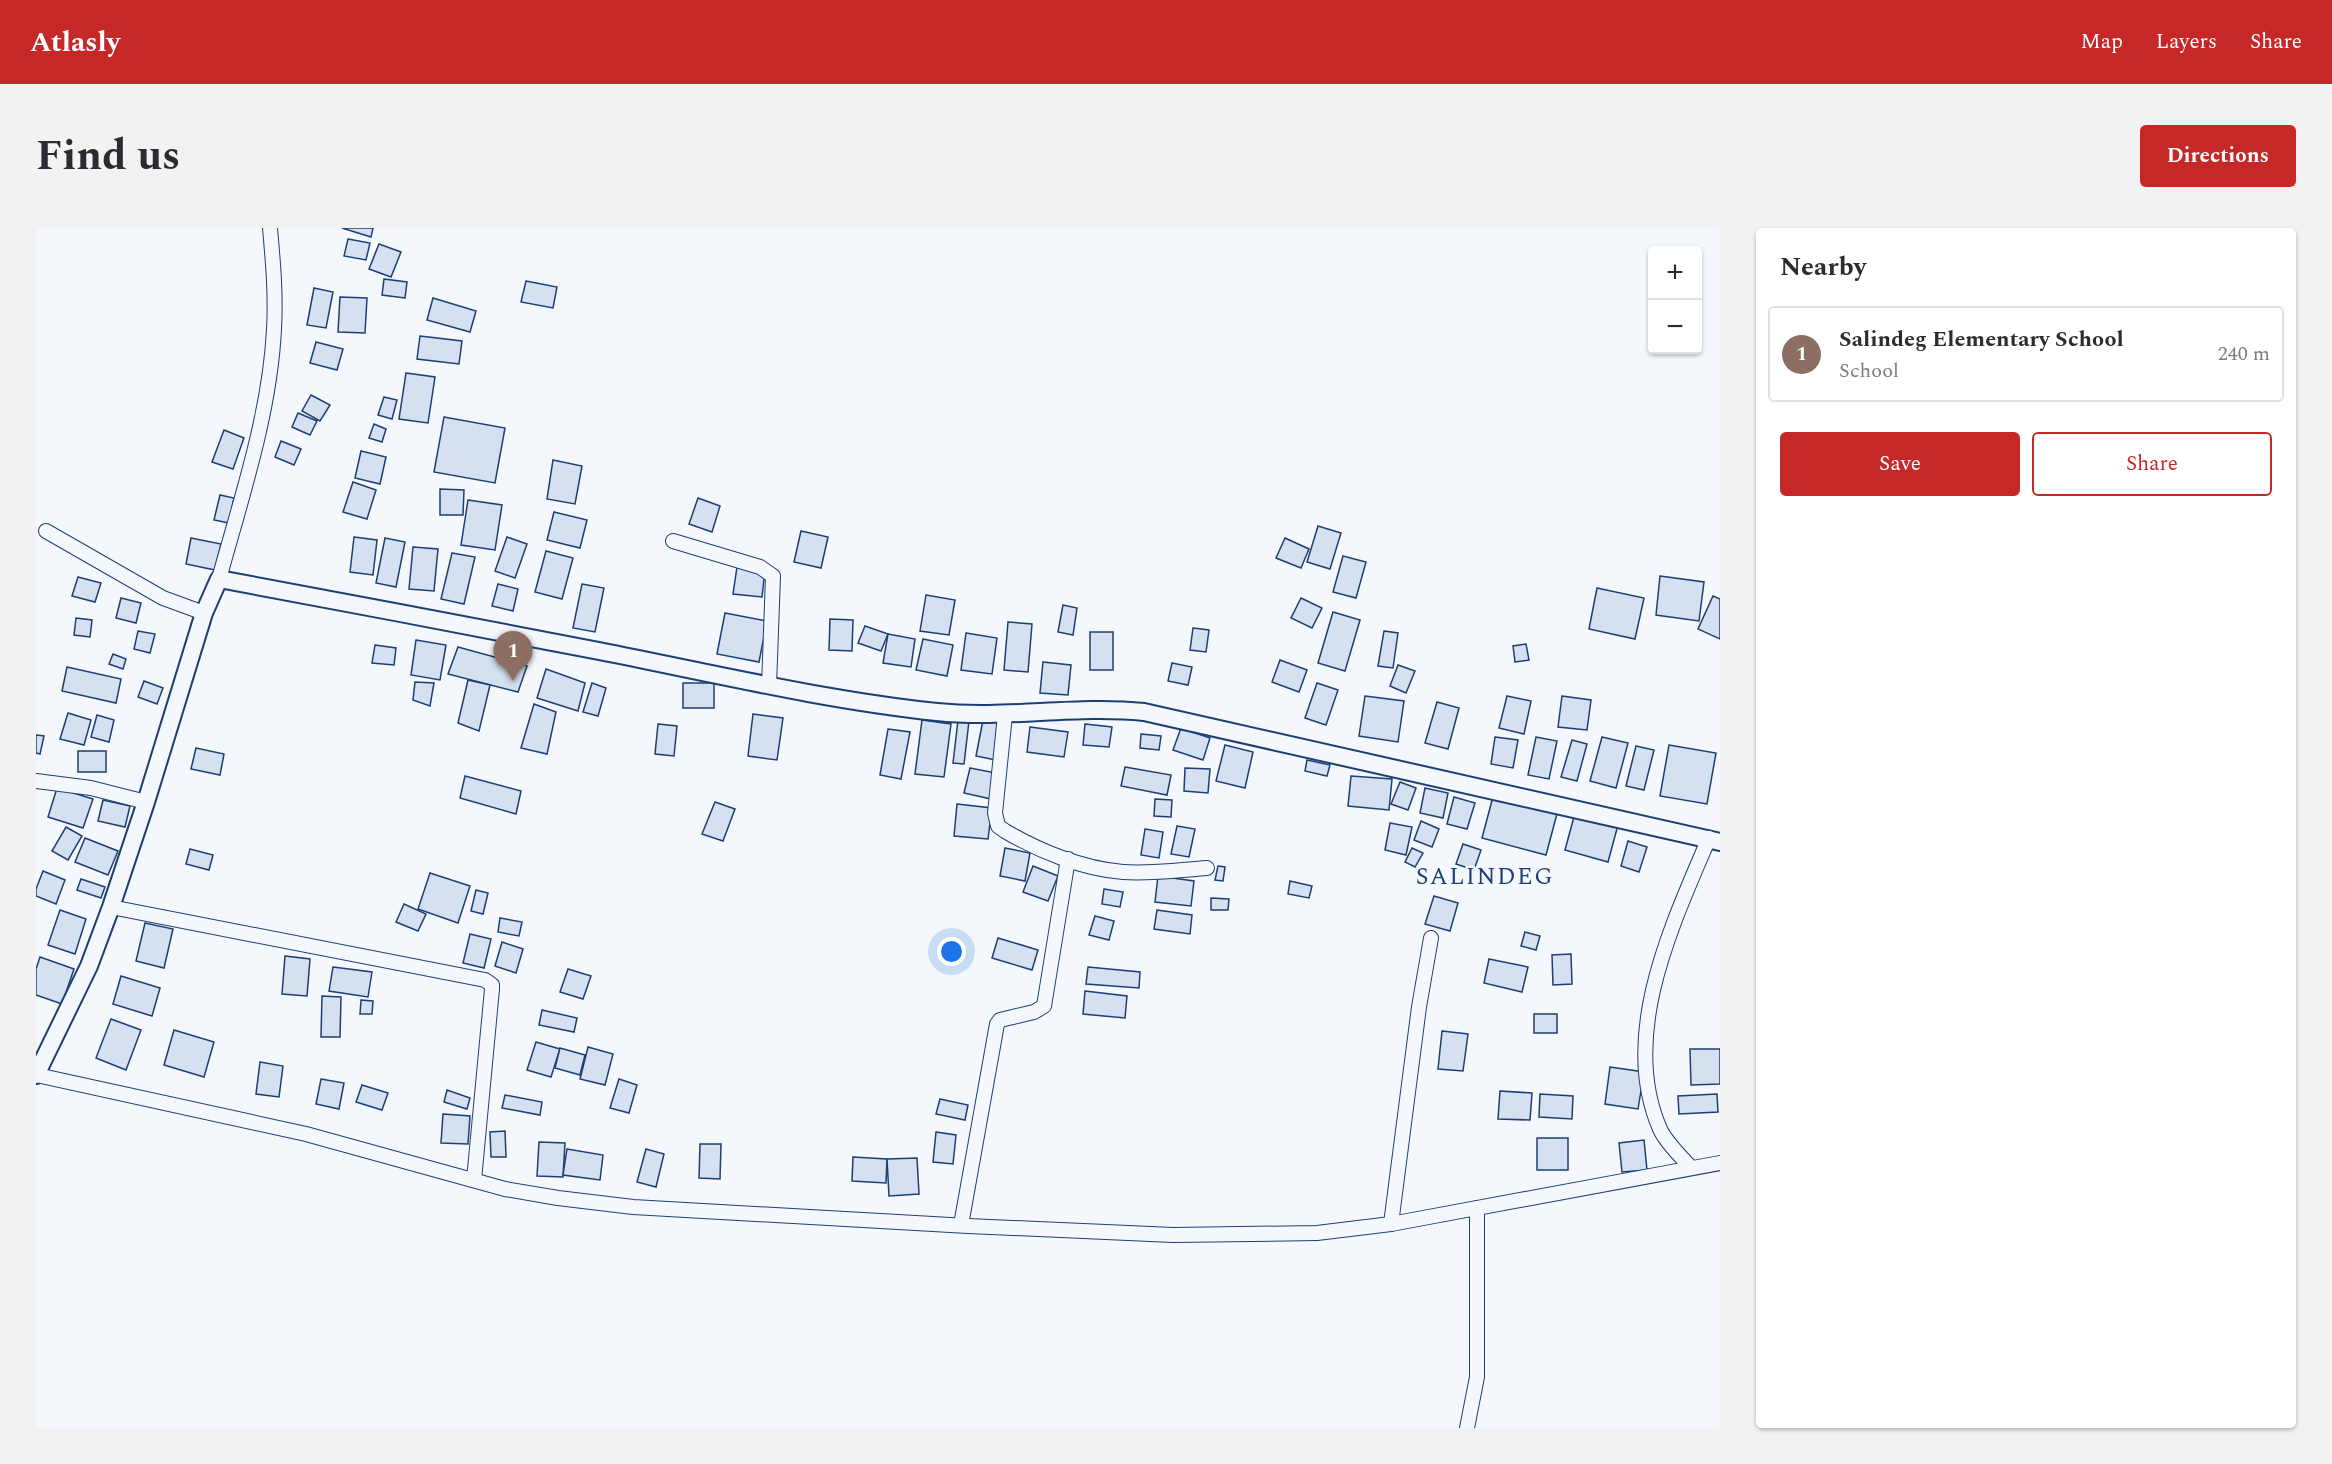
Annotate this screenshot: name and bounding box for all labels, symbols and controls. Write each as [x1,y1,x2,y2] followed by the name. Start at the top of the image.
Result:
[30,21,120,64] text: Atlasly
[2081,26,2123,58] text: Map
[2156,26,2217,58] text: Layers
[2250,26,2302,58] text: Share
[36,125,180,188] text: Find us
[2140,125,2296,187] button: Directions
[1648,246,1702,354] map controls
[1648,246,1702,300] button: +
[1780,247,1866,287] text: Nearby
[1648,300,1702,354] button: −
[1839,323,2124,356] text: Salindeg Elementary School
[1796,339,1807,369] text: 1
[2218,339,2270,369] text: 240 m
[1839,356,1899,386] text: School
[1780,432,2020,496] button: Save
[2032,432,2272,496] button: Share
[494,632,532,681] pin: 1
[1416,859,1554,895] district label: SALINDEG
[937,937,966,966] your location

